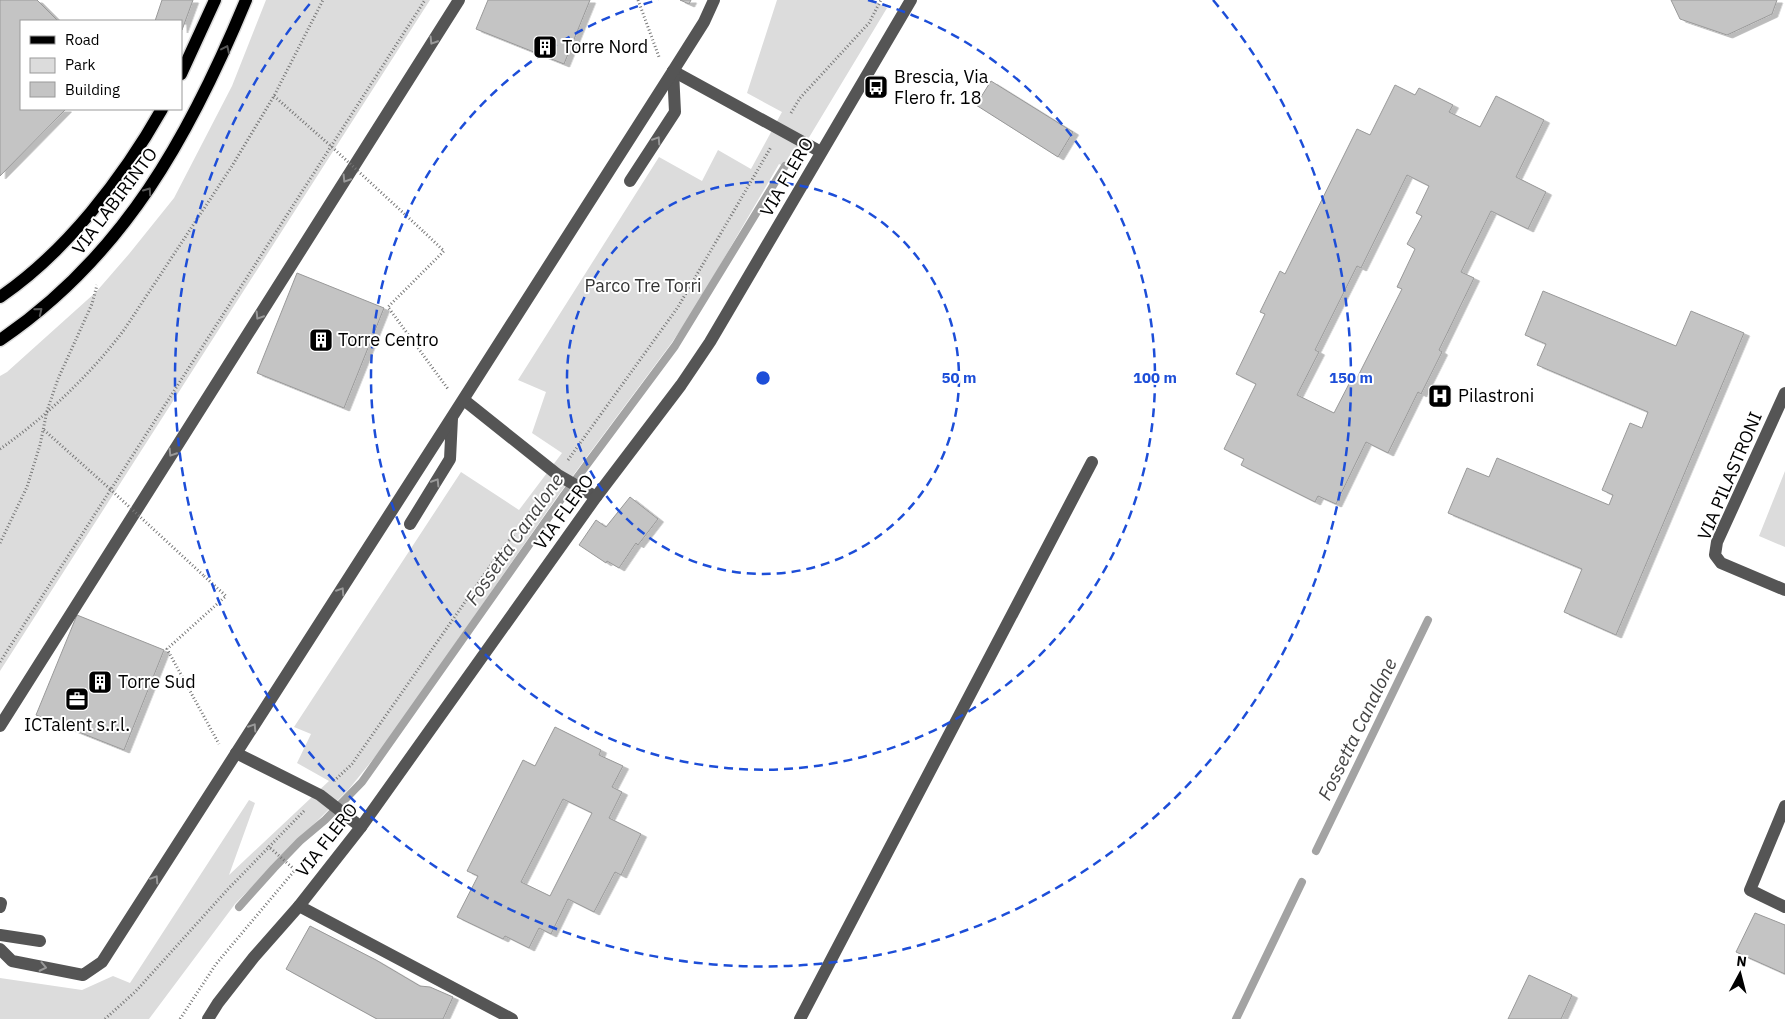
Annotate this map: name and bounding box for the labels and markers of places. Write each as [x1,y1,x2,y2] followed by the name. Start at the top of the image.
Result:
[532,34,558,60] building icon: Torre Nord
[562,35,648,58] place label: Torre Nord
[894,65,989,109] place label: Brescia, Via Flero fr. 18
[863,74,889,100] bus stop icon: Brescia, Via Flero fr. 18
[308,327,334,353] building icon: Torre Centro
[338,328,439,351] place label: Torre Centro
[754,369,772,387] centre of rings
[1427,383,1453,409] hospital icon: Pilastroni
[1458,384,1534,407] place label: Pilastroni
[87,669,113,695] building icon: Torre Sud
[118,670,196,693] place label: Torre Sud
[64,686,90,712] office icon: ICTalent s.r.l.
[24,713,130,736] place label: ICTalent s.r.l.

